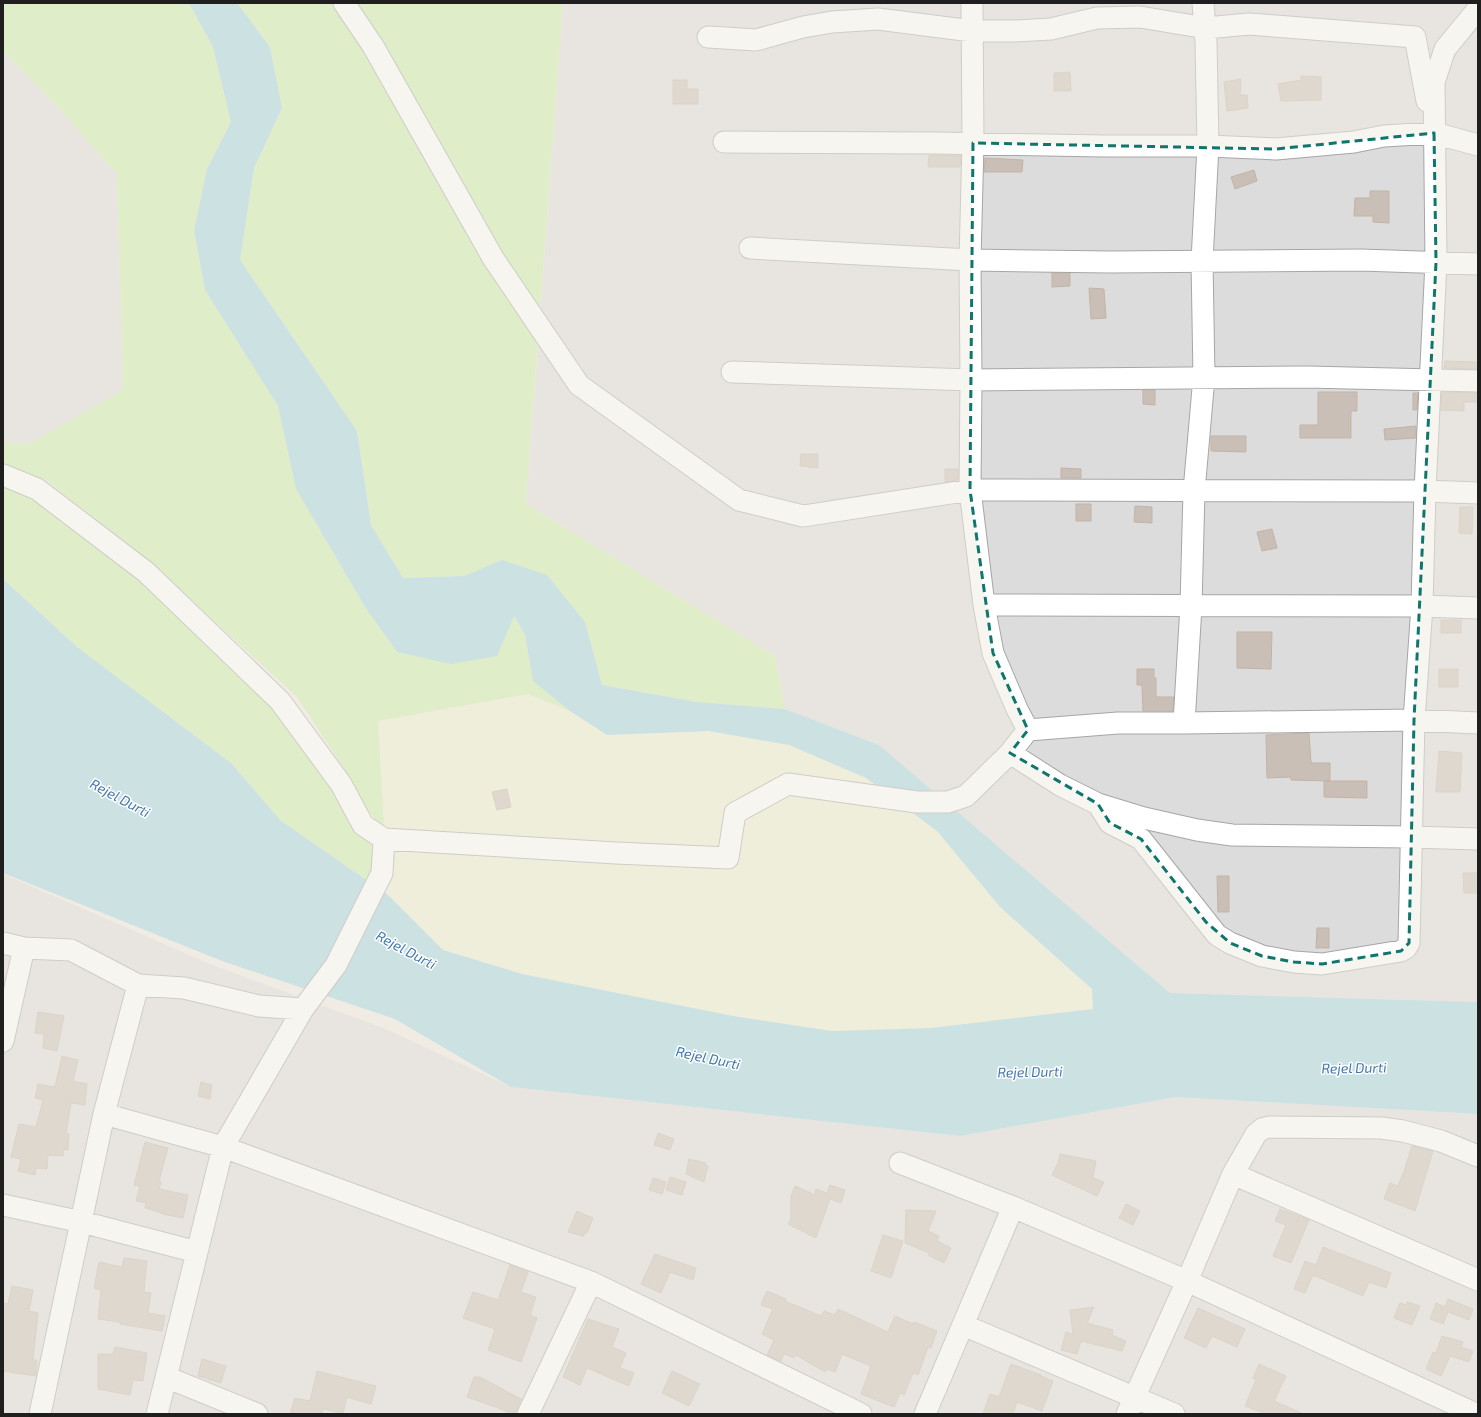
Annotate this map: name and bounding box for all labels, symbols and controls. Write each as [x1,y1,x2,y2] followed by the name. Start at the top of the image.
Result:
[87,775,154,821] water label: Rejel Durti
[373,927,440,973] water label: Rejel Durti
[674,1042,742,1073] water label: Rejel Durti
[1321,1058,1387,1077] water label: Rejel Durti
[997,1062,1063,1081] water label: Rejel Durti

